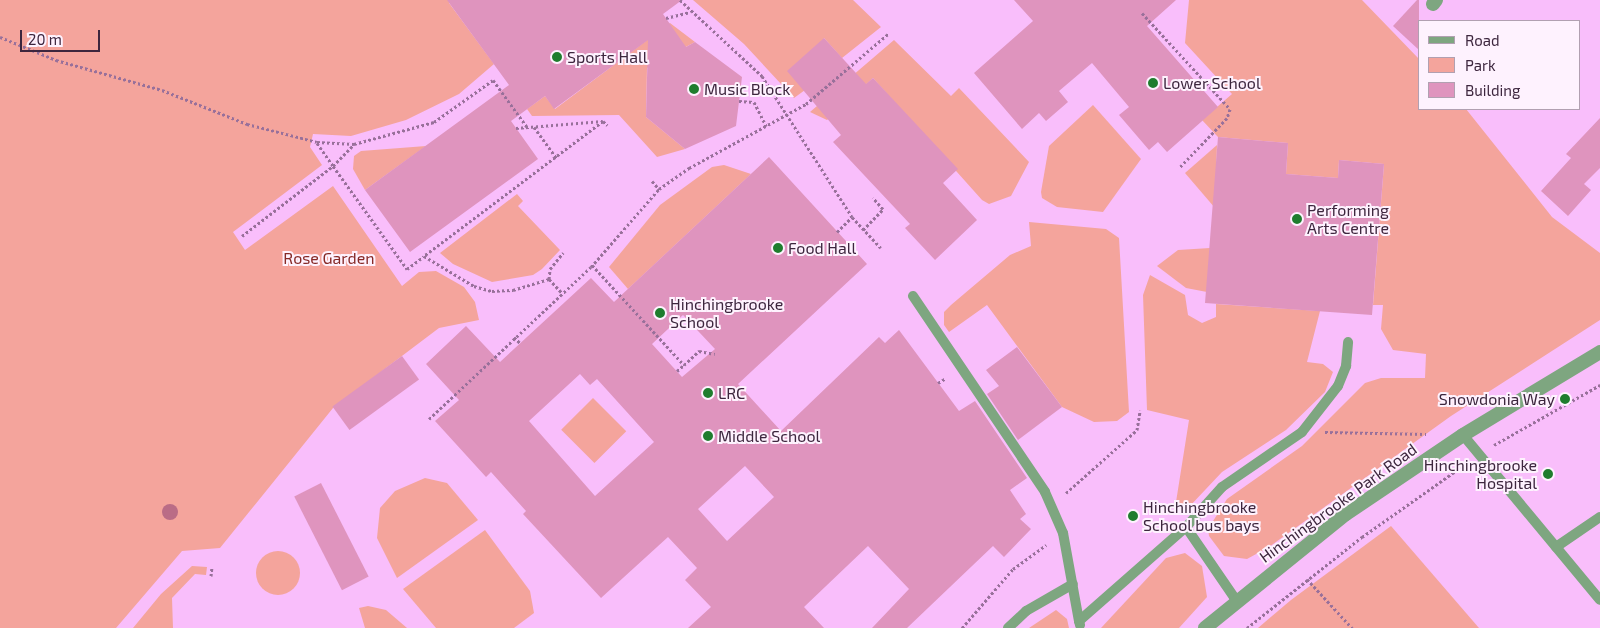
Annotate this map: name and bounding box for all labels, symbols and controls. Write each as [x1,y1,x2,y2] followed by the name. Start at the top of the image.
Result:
[22,20,102,52] scale bar
[1418,20,1580,110] legend
[28,30,62,48] text: 20 m
[1465,31,1500,49] text: Road
[567,47,648,67] place label: Sports Hall
[551,51,563,63] marker: Sports Hall
[1465,56,1496,74] text: Park
[1163,73,1261,93] place label: Lower School
[1147,77,1159,89] marker: Lower School
[704,79,790,99] place label: Music Block
[1465,81,1520,99] text: Building
[688,83,700,95] marker: Music Block
[1307,200,1389,238] place label: Performing Arts Centre
[1291,213,1303,225] marker: Performing Arts Centre
[788,238,856,258] place label: Food Hall
[772,242,784,254] marker: Food Hall
[283,248,375,268] park label: Rose Garden
[670,294,783,332] place label: Hinchingbrooke School
[654,307,666,319] marker: Hinchingbrooke School
[718,383,745,403] place label: LRC
[702,387,714,399] marker: LRC
[1438,389,1555,409] place label: Snowdonia Way
[1559,393,1571,405] marker: Snowdonia Way
[718,426,820,446] place label: Middle School
[702,430,714,442] marker: Middle School
[1256,439,1420,567] street label: Hinchingbrooke Park Road
[1424,455,1537,493] place label: Hinchingbrooke Hospital
[1541,467,1555,481] marker: Hinchingbrooke Hospital
[1143,497,1260,535] place label: Hinchingbrooke School bus bays
[1127,510,1139,522] marker: Hinchingbrooke School bus bays

